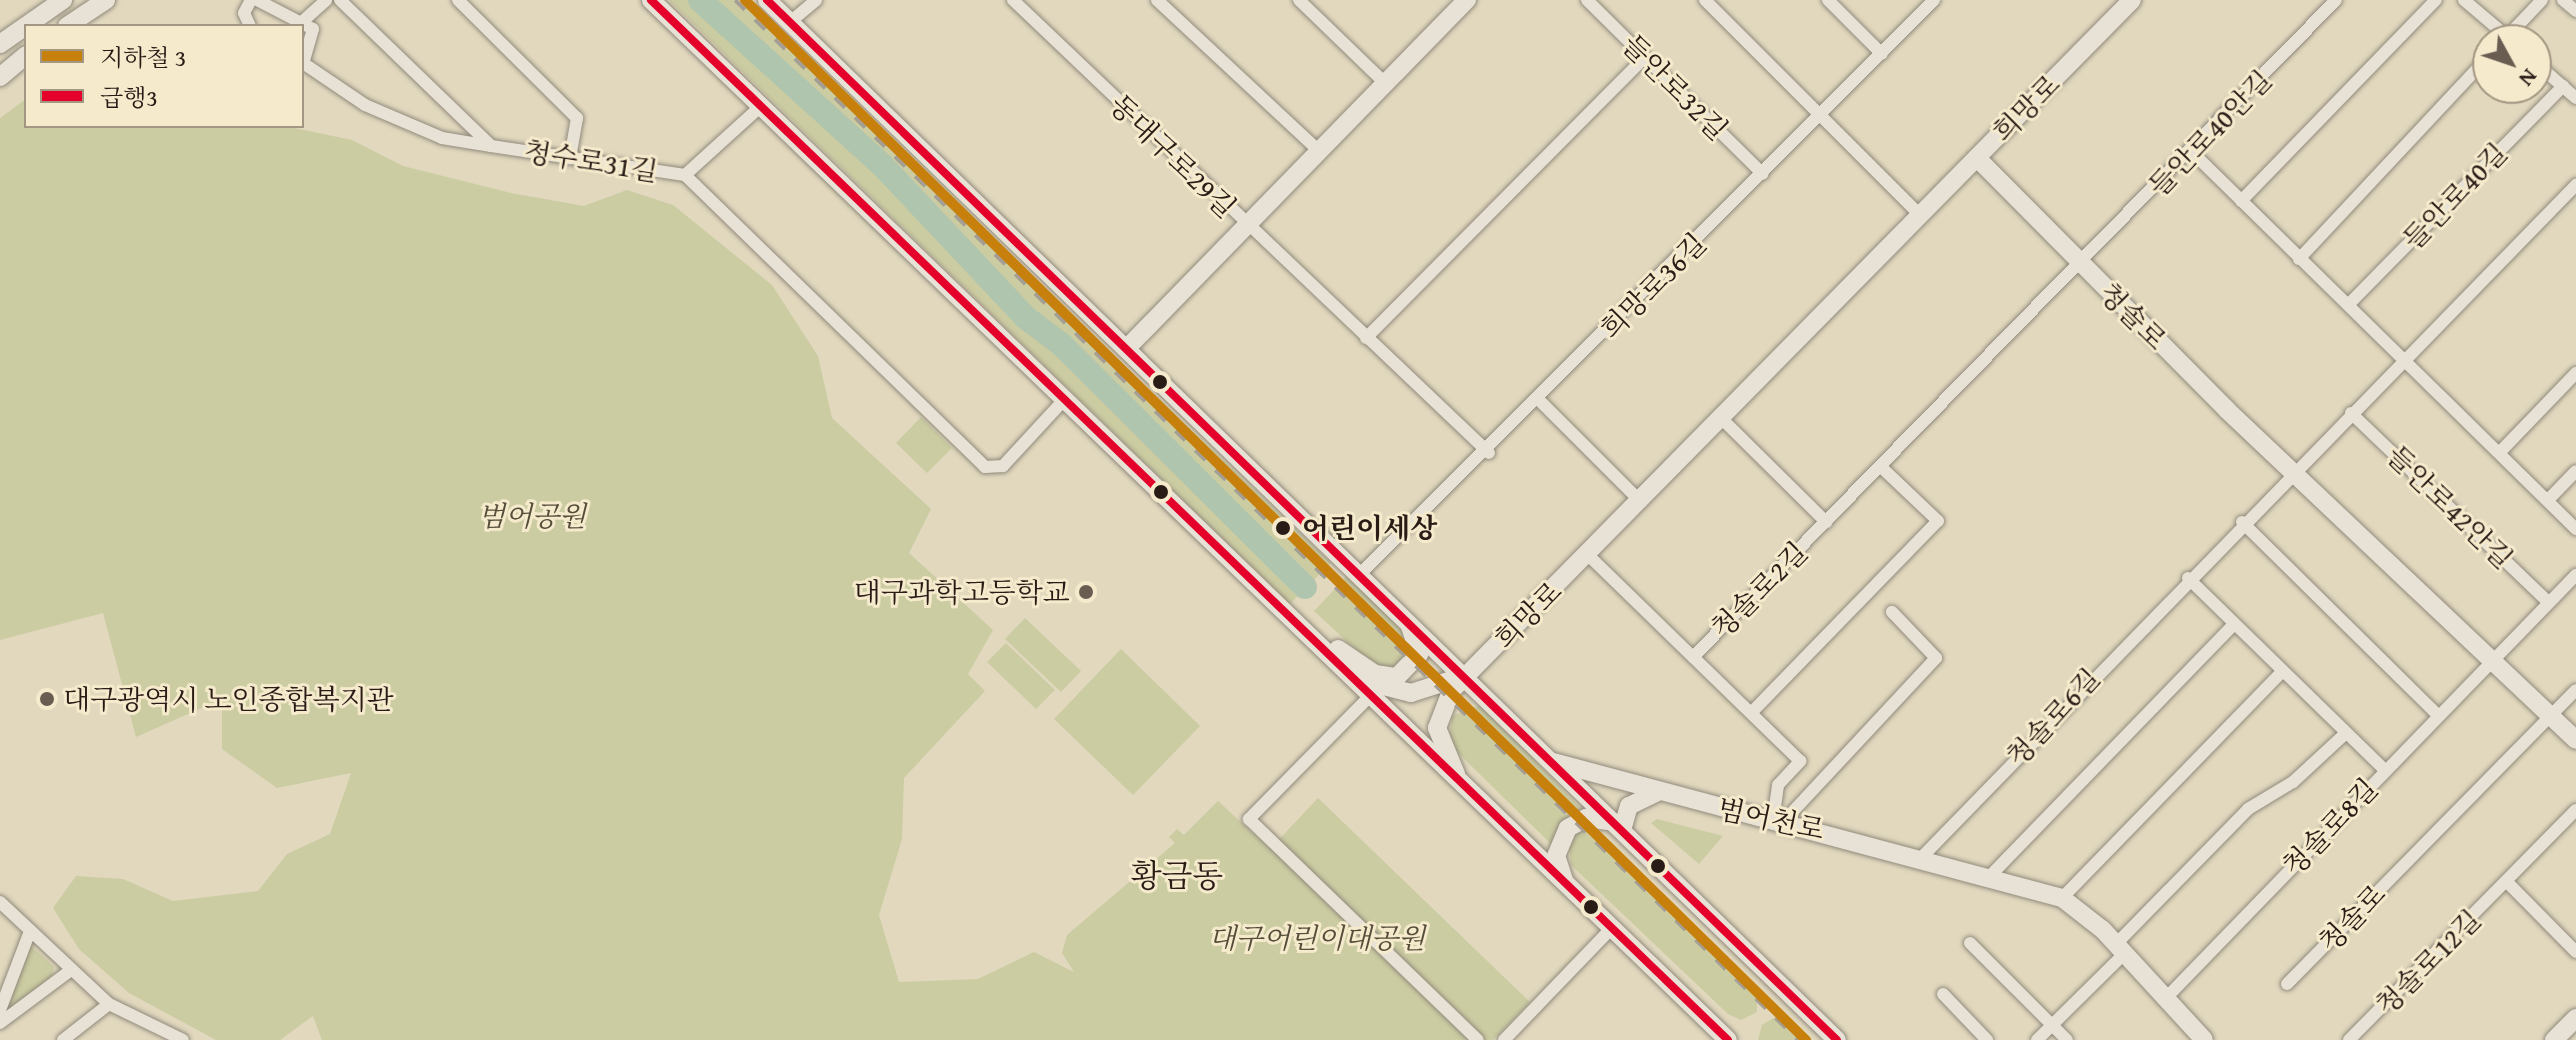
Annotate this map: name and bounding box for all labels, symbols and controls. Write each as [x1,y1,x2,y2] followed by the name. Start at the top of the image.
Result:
[24,24,304,128] legend
[2472,24,2552,104] north arrow
[1615,27,1735,147] street label: 들안로32길
[100,40,186,75] text: 지하철 3
[2512,62,2546,94] text: N
[2142,63,2278,203] street label: 들안로40안길
[1985,67,2067,149] street label: 희망로
[100,80,158,115] text: 급행3
[1103,88,1243,224] street label: 동대구로29길
[522,134,660,188] street label: 청수로31길
[2396,136,2514,256] street label: 들안로40길
[1593,226,1713,346] street label: 희망로36길
[2092,275,2174,357] street label: 청솔로
[1152,374,1168,390] unlabelled marker
[2380,439,2520,575] street label: 들안로42안길
[1153,484,1169,500] unlabelled marker
[478,499,586,533] park label: 범어공원
[1302,511,1437,545] place label: 어린이세상
[1271,516,1295,540] marker: 어린이세상
[1704,535,1814,645] street label: 청솔로2길
[1487,574,1569,656] street label: 희망로
[854,575,1070,609] place label: 대구과학고등학교
[1077,583,1095,601] marker: 대구과학고등학교
[1999,661,2107,773] street label: 청솔로6길
[63,682,394,716] place label: 대구광역시 노인종합복지관
[38,690,56,708] marker: 대구광역시 노인종합복지관
[2276,772,2384,882] street label: 청솔로8길
[1715,791,1827,847] street label: 범어천로
[1131,857,1223,895] district label: 황금동
[1650,858,1666,874] unlabelled marker
[2312,877,2392,959] street label: 청솔로
[1583,899,1599,915] unlabelled marker
[2368,902,2488,1022] street label: 청솔로12길
[1209,921,1425,955] park label: 대구어린이대공원

